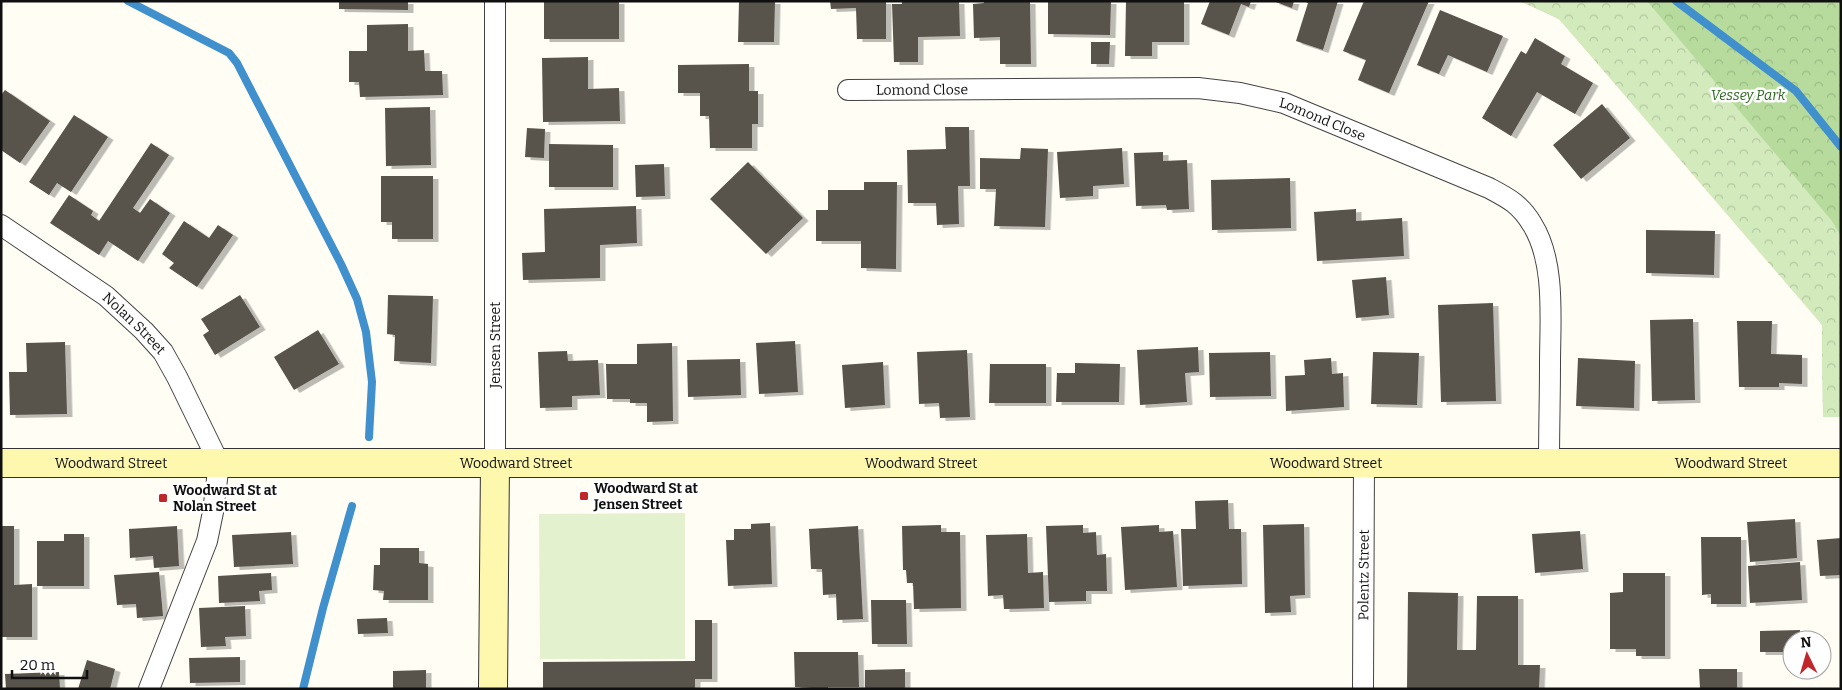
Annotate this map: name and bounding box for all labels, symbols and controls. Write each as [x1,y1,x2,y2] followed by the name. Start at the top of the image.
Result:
[876,81,968,99] street label: Lomond Close
[1711,87,1786,104] park label: Vessey Park
[1278,94,1368,145] street label: Lomond Close
[99,289,169,358] street label: Nolan Street
[487,302,504,389] street label: Jensen Street
[55,455,167,472] street label: Woodward Street
[460,455,572,472] street label: Woodward Street
[865,455,977,472] street label: Woodward Street
[1270,455,1382,472] street label: Woodward Street
[1675,455,1787,472] street label: Woodward Street
[593,480,699,513] place label: Woodward St at Jensen Street
[173,482,278,515] place label: Woodward St at Nolan Street
[578,490,590,502] marker: Woodward St at Jensen Street
[157,492,169,504] marker: Woodward St at Nolan Street
[1355,529,1373,621] street label: Polentz Street
[1782,630,1832,680] north arrow
[1800,634,1812,651] text: N
[12,648,88,680] scale bar
[20,656,56,674] text: 20 m

